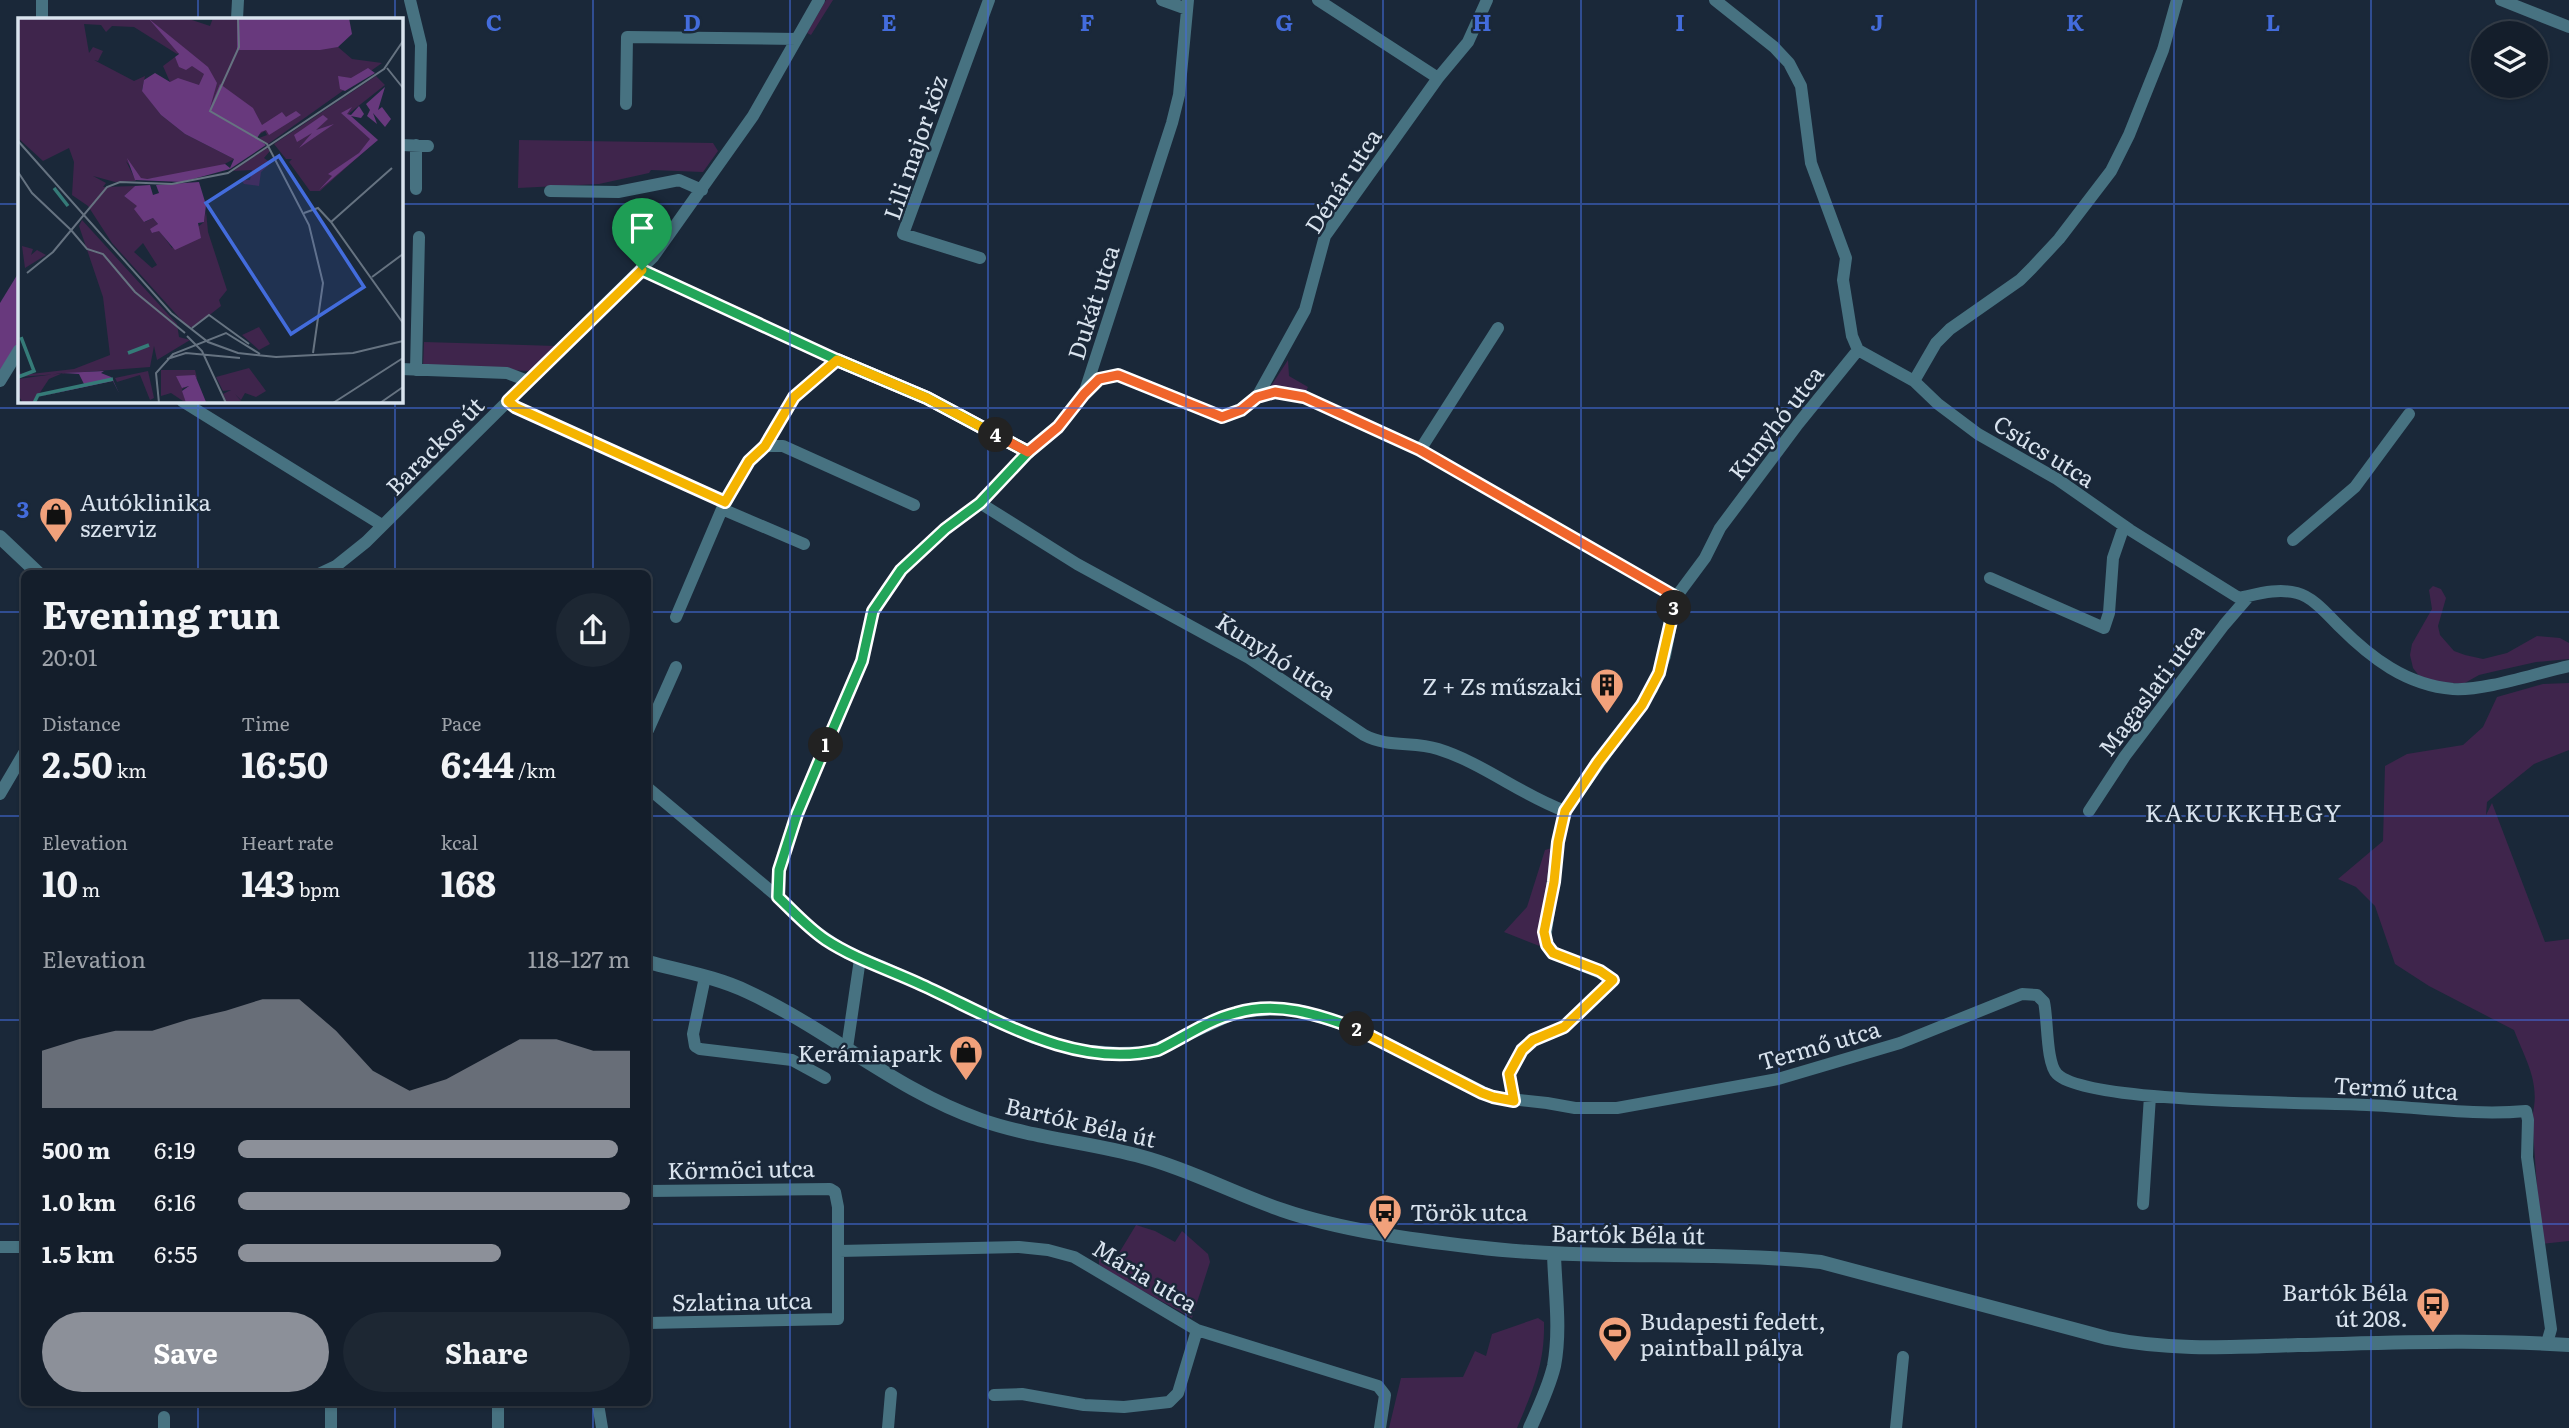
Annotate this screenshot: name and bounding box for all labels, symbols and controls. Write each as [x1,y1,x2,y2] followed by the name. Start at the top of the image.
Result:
[486,4,502,38] text: C
[683,4,701,38] text: D
[881,4,897,38] text: E
[1080,4,1095,38] text: F
[1275,4,1293,38] text: G
[1472,4,1492,38] text: H
[1675,4,1685,38] text: I
[1870,4,1884,38] text: J
[2066,4,2084,38] text: K
[2266,4,2280,38] text: L
[18,18,402,402] inset map
[2471,21,2548,98] map controls
[2471,21,2548,98] button: layers
[873,70,955,224] street label: Lili major köz
[1295,120,1389,239] street label: Dénár utca
[612,198,672,270] pin
[623,209,661,247] icon: arrive
[1057,240,1127,364] street label: Dukát utca
[1719,357,1831,487] street label: Kunyhó utca
[377,388,491,502] street label: Barackos út
[1988,405,2103,495] street label: Csúcs utca
[978,418,1014,452] pin: 4
[990,420,1001,448] text: 4
[80,484,211,544] place label: Autóklinika szerviz
[17,491,29,525] text: 3
[37,495,75,544] shop icon: Autóklinika szerviz
[42,584,280,641] text: Evening run
[1656,590,1692,626] pin: 3
[556,593,630,667] button: share
[1668,593,1679,621] text: 3
[1210,603,1344,707] street label: Kunyhó utca
[2089,615,2212,762] street label: Magaslati utca
[42,639,97,673] text: 20:01
[1588,666,1626,715] building icon: Z + Zs műszaki
[1422,668,1582,702] place label: Z + Zs műszaki
[42,709,121,737] text: Distance
[241,709,290,737] text: Time
[441,709,481,737] text: Pace
[808,728,844,762] pin: 1
[822,730,829,758] text: 1
[42,737,113,789] text: 2.50
[241,737,328,789] text: 16:50
[441,737,514,789] text: 6:44
[113,756,147,784] text: km
[514,756,556,784] text: /km
[2145,794,2343,829] district label: KAKUKKHEGY
[42,828,128,856] text: Elevation
[241,828,334,856] text: Heart rate
[441,828,478,856] text: kcal
[42,856,78,908] text: 10
[241,856,295,908] text: 143
[441,856,496,908] text: 168
[78,875,100,903] text: m
[295,875,340,903] text: bpm
[42,941,146,975] text: Elevation
[528,941,630,975] text: 118–127 m
[1754,1010,1884,1078] street label: Termő utca
[1340,1012,1374,1046] pin: 2
[1351,1014,1362,1042] text: 2
[947,1033,985,1082] shop icon: Kerámiapark
[797,1035,943,1069] place label: Kerámiapark
[2333,1067,2460,1107] street label: Termő utca
[1002,1087,1160,1155] street label: Bartók Béla út
[42,1132,110,1166] text: 500 m
[154,1132,195,1166] text: 6:19
[667,1150,816,1186] street label: Körmöci utca
[42,1184,116,1218] text: 1.0 km
[154,1184,196,1218] text: 6:16
[1366,1192,1404,1241] bus stop icon: Török utca
[1410,1194,1529,1228] place label: Török utca
[1551,1215,1706,1251] street label: Bartók Béla út
[1087,1230,1206,1320] street label: Mária utca
[42,1236,115,1270] text: 1.5 km
[154,1236,197,1270] text: 6:55
[2282,1274,2409,1334] place label: Bartók Béla út 208.
[671,1282,813,1318] street label: Szlatina utca
[2414,1285,2452,1334] bus stop icon: Bartók Béla út 208.
[1640,1303,1826,1363] place label: Budapesti fedett, paintball pálya
[42,1312,329,1392] button: Save
[343,1312,630,1392] button: Share
[1596,1314,1634,1363] sports icon: Budapesti fedett, paintball pálya

